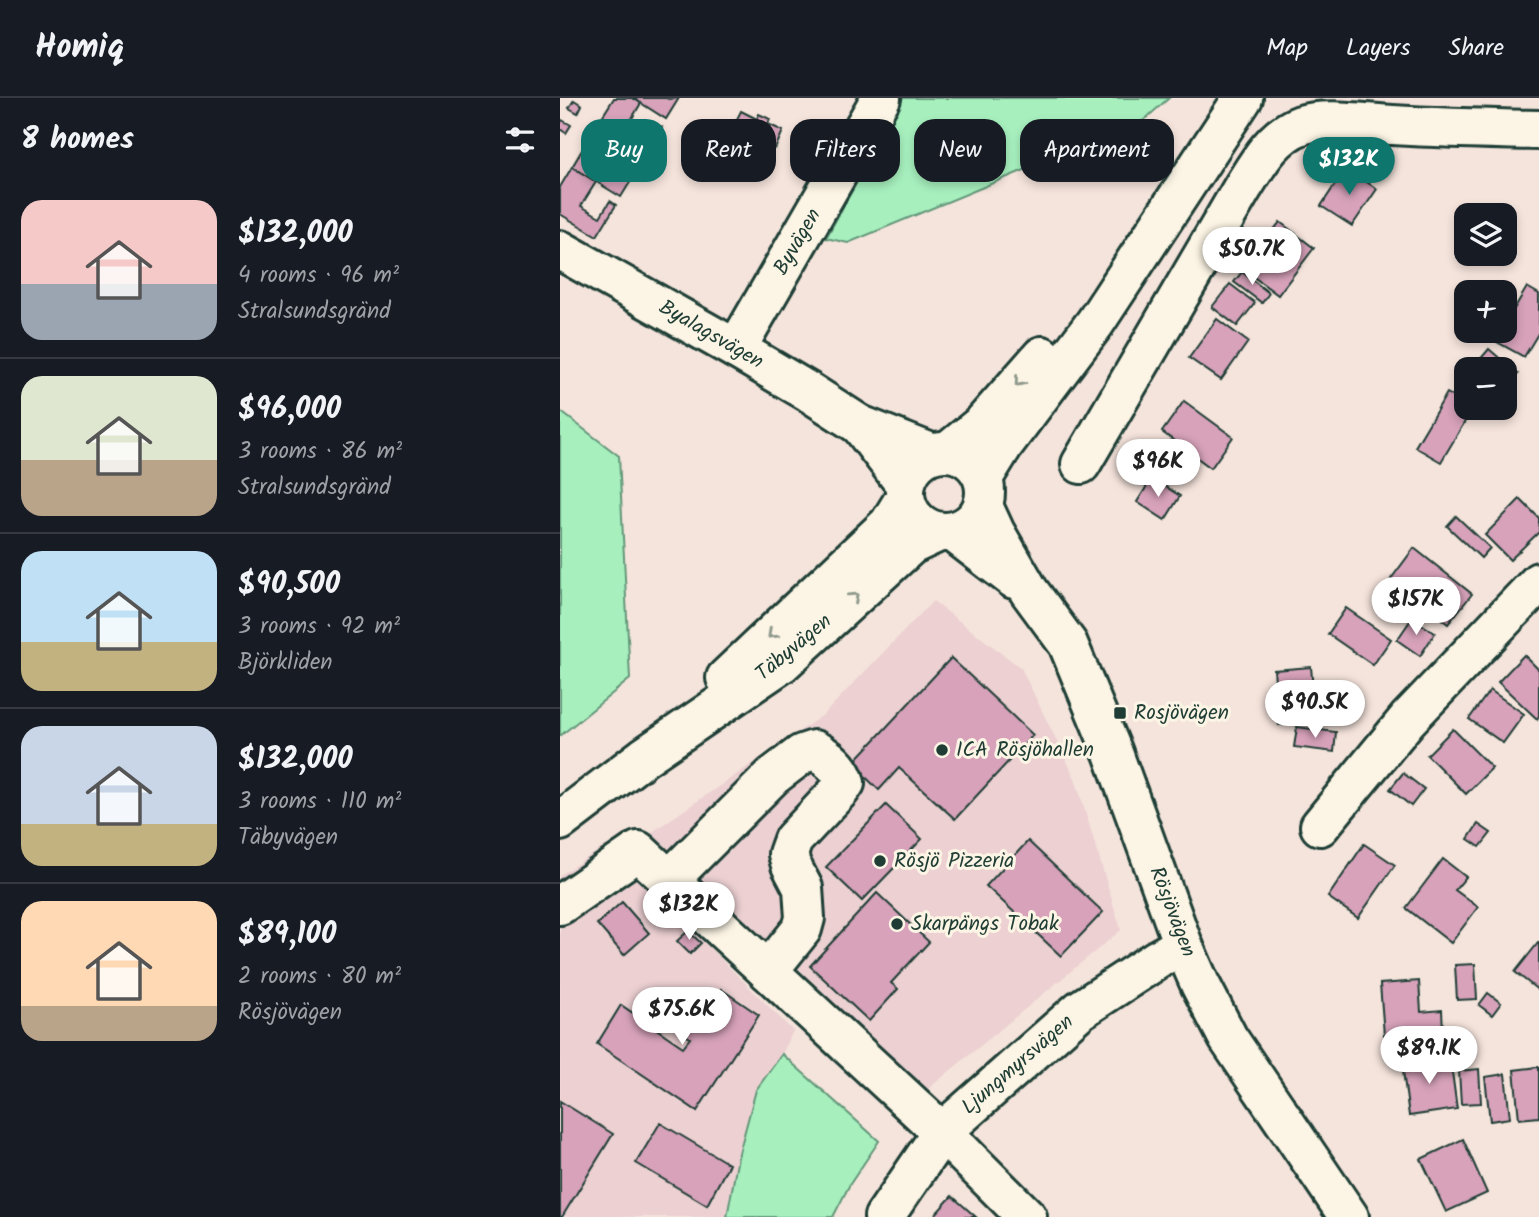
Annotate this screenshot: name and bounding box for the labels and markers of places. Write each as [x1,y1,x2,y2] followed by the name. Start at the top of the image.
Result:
[1300,138,1398,197] pin: $132K
[1195,228,1309,287] pin: $50.7K
[1117,440,1199,499] pin: $96K
[1367,578,1465,637] pin: $157K
[1258,680,1372,740] pin: $90.5K
[1134,697,1229,730] place label: Rosjövägen
[1112,705,1128,721] marker: Rosjövägen
[956,734,1094,767] place label: ICA Rösjöhallen
[934,742,950,758] marker: ICA Rösjöhallen
[894,845,1014,878] place label: Rösjö Pizzeria
[872,853,888,869] marker: Rösjö Pizzeria
[640,882,738,942] pin: $132K
[911,908,1059,941] place label: Skarpängs Tobak
[889,916,905,932] marker: Skarpängs Tobak
[625,988,739,1047] pin: $75.6K
[1372,1026,1486,1086] pin: $89.1K

